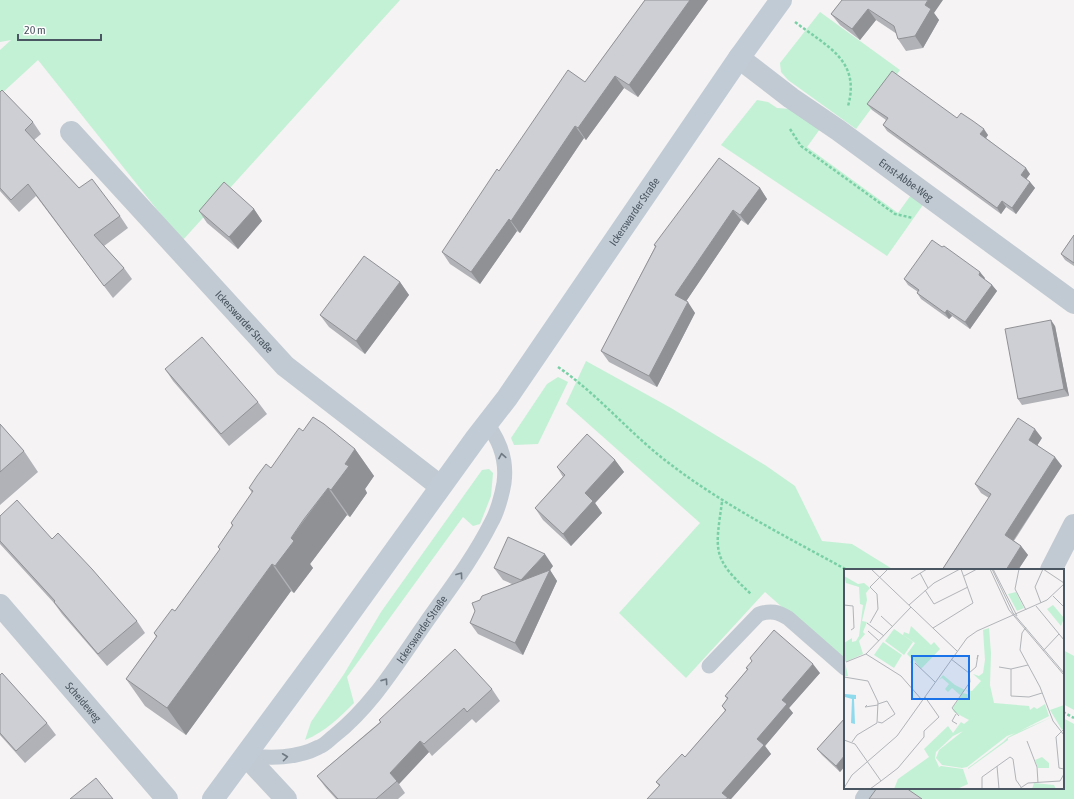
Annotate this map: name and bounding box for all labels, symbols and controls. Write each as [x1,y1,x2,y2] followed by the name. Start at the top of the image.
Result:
[18,16,101,42] scale bar
[24,23,46,37] text: 20 m
[877,156,936,204] street label: Ernst-Abbe-Weg
[607,175,662,248] street label: Ickerswarder Straße
[213,288,276,355] street label: Ickerswarder Straße
[499,453,507,459] one-way arrow
[844,569,1064,789] inset map
[455,572,463,579] one-way arrow
[394,593,449,665] street label: Ickerswarder Straße
[380,679,387,686] one-way arrow
[63,680,104,724] street label: Scheideweg
[281,753,288,762] one-way arrow

